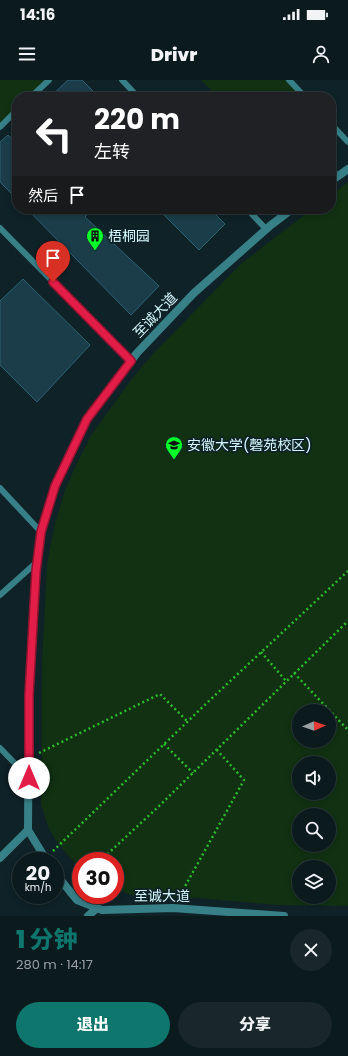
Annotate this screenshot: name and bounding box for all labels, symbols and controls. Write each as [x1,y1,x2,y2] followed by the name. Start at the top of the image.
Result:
[20,4,55,25] text: 14:16
[151,42,197,67] text: Drivr
[16,43,38,65] icon: menu
[310,43,332,65] icon: person
[94,100,180,139] text: 220 m
[28,108,80,160] icon: left
[94,139,130,164] text: 左转
[66,184,88,206] icon: arrive
[28,185,58,206] text: 然后
[85,226,105,251] building icon: 梧桐园
[108,226,150,246] place label: 梧桐园
[36,241,70,282] pin
[42,247,64,269] icon: arrive
[128,288,182,342] street label: 至诚大道
[164,435,184,460] school or university icon: 安徽大学(磬苑校区)
[187,435,312,455] place label: 安徽大学(磬苑校区)
[292,704,336,748] north arrow
[292,704,336,904] map controls
[292,756,336,800] button: sound
[8,757,50,799] position arrow
[292,808,336,852] button: search
[72,852,124,904] speed limit sign: 30
[26,859,50,887] text: 20
[292,860,336,904] button: layers
[25,880,51,895] text: km/h
[134,886,190,906] street label: 至诚大道
[16,923,78,956] text: 1 分钟
[290,929,332,971] button: close
[16,955,93,974] text: 280 m · 14:17
[16,1002,170,1048] button: 退出
[178,1002,332,1048] button: 分享

